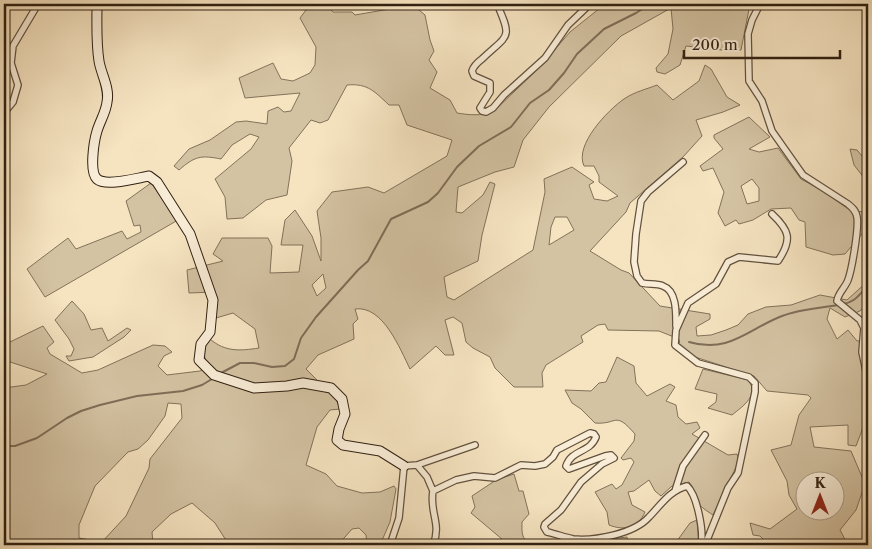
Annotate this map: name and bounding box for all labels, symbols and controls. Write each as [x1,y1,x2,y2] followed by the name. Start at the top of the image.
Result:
[684,28,841,60] scale bar
[692,35,738,54] text: 200 m
[794,472,844,522] north arrow
[814,474,826,492] text: K

